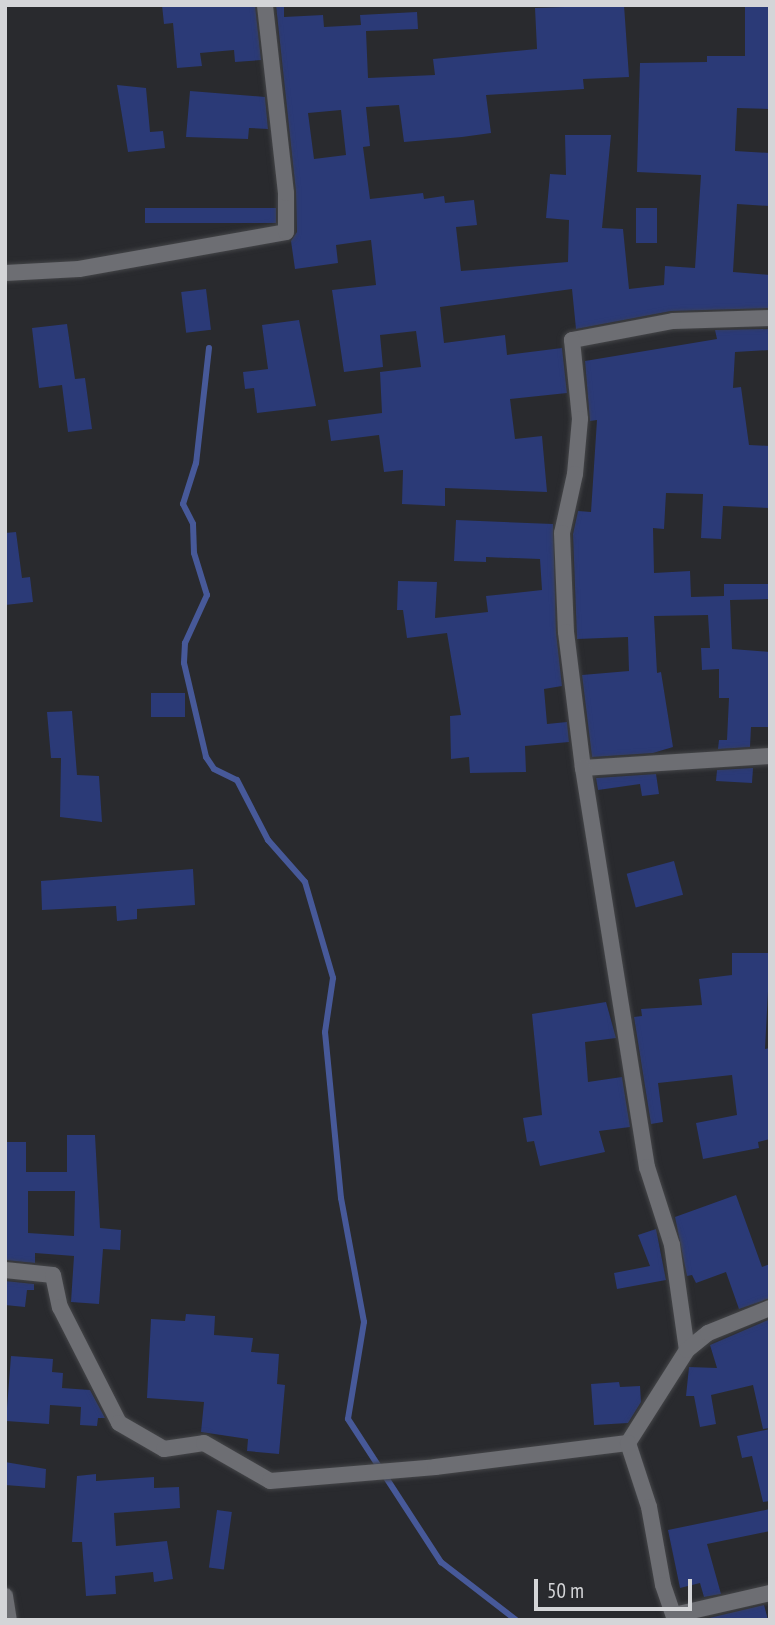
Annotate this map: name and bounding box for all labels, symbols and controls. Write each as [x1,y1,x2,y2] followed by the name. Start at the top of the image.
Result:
[537,1566,694,1610] scale bar
[547,1577,584,1604] text: 50 m

